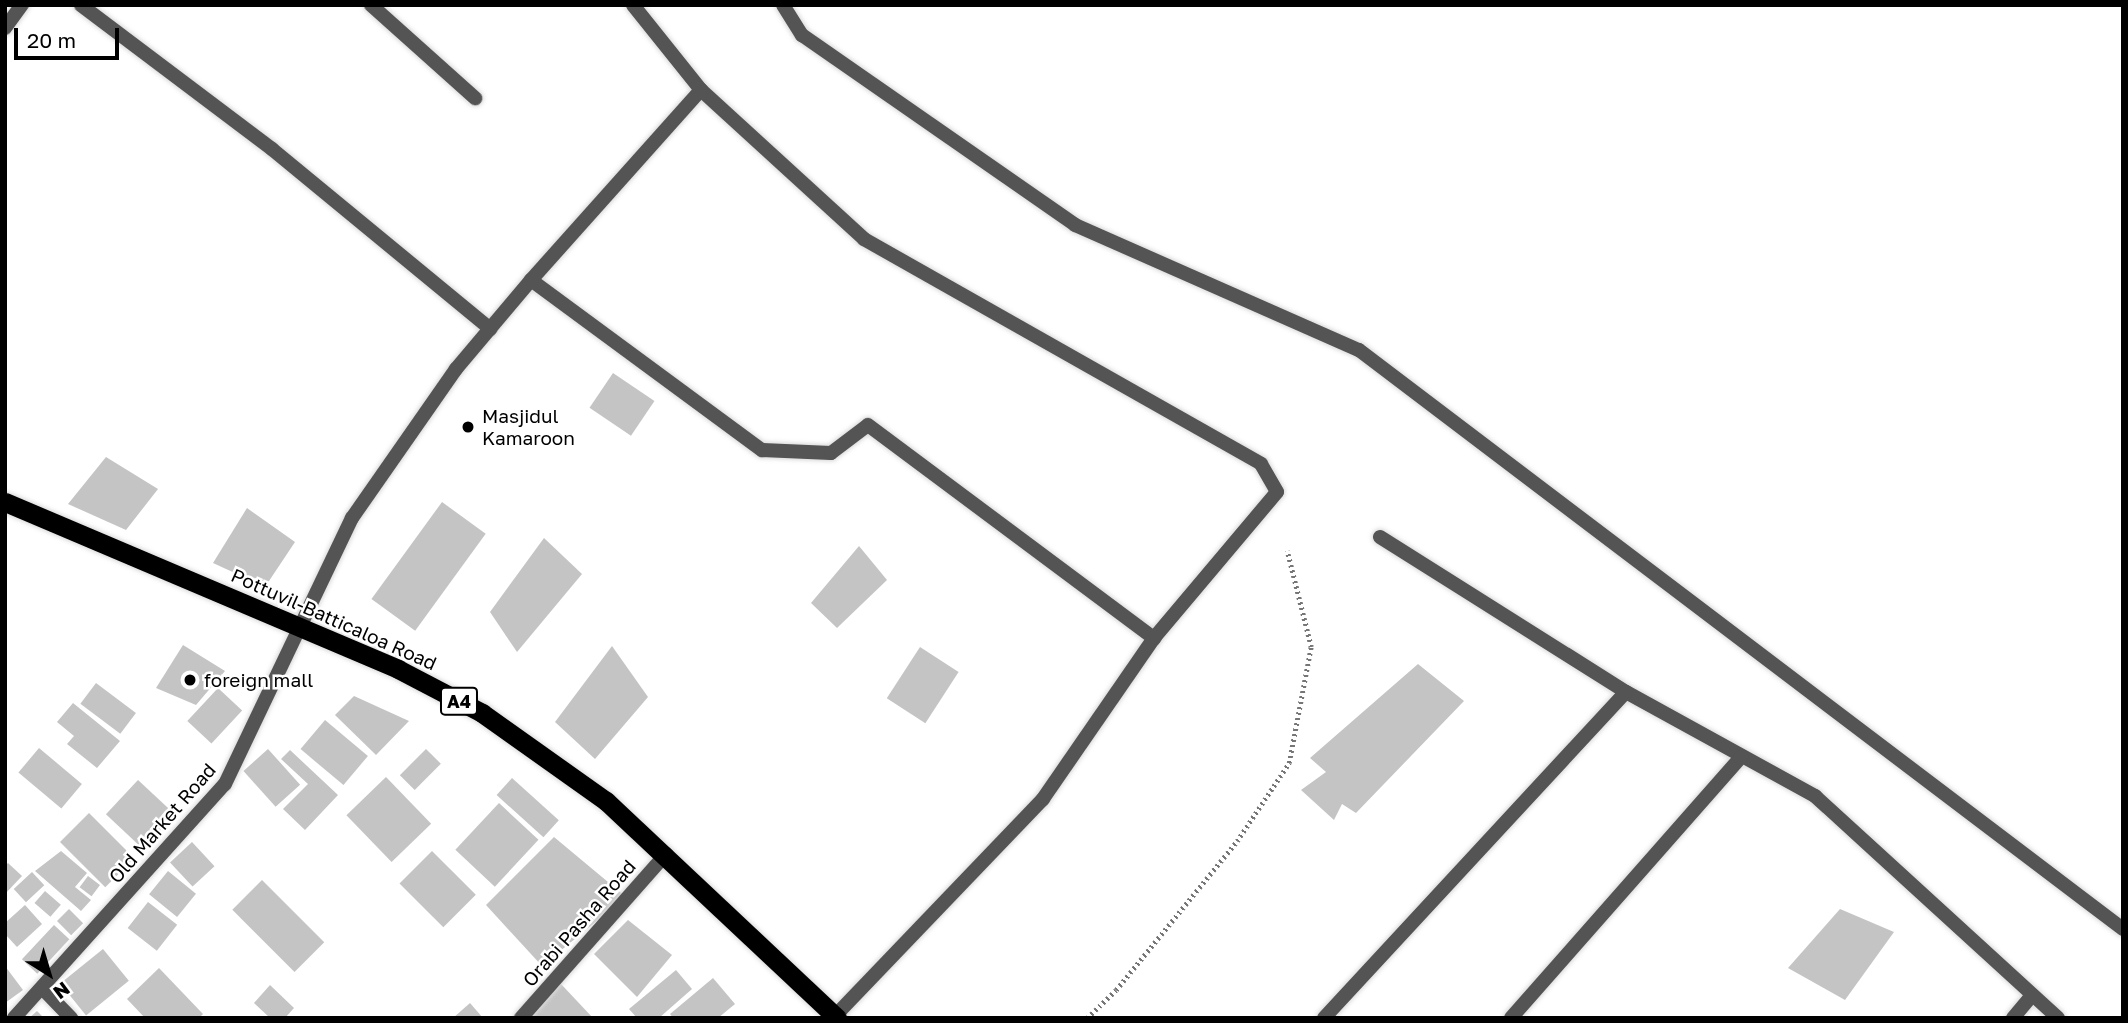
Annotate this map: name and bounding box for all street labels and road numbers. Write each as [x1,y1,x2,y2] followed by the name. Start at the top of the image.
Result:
[228,563,440,675] street label: Pottuvil-Batticaloa Road
[440,686,478,716] road number: A4
[104,758,220,888] street label: Old Market Road
[518,855,640,991] street label: Orabi Pasha Road

